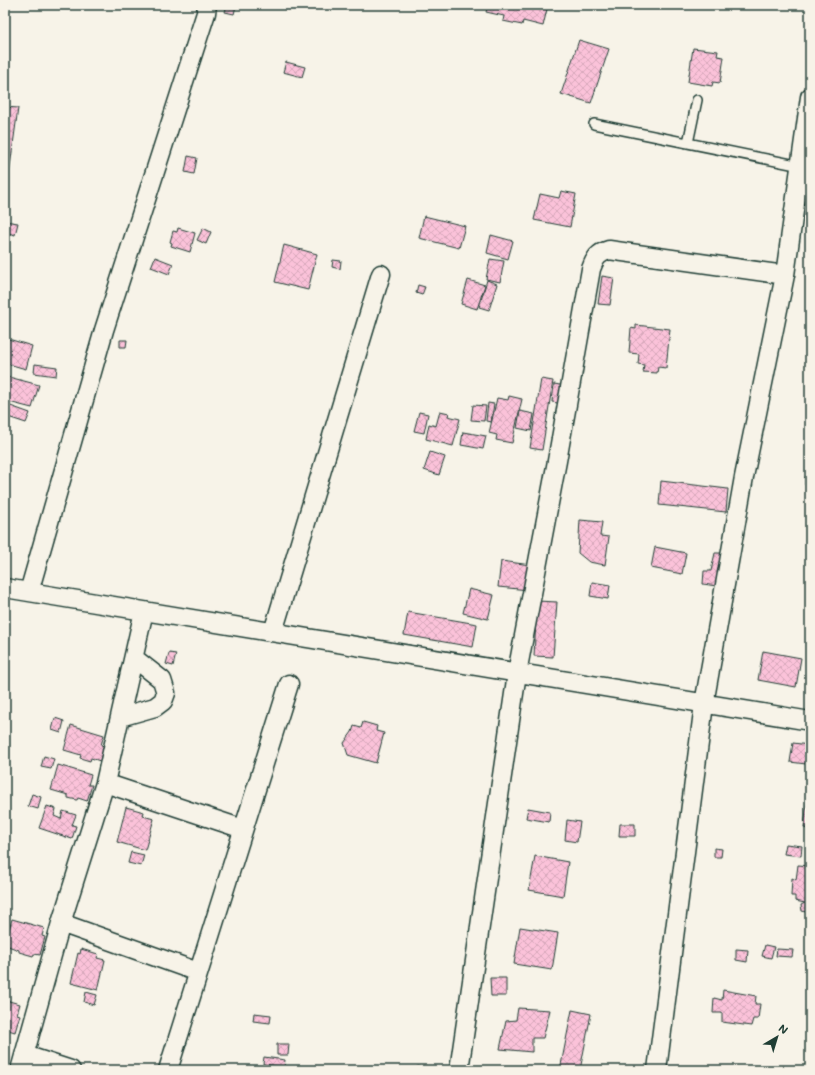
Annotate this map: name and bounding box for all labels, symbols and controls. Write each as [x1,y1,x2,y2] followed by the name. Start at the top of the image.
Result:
[757,1017,797,1057] north arrow
[776,1020,791,1037] text: N

